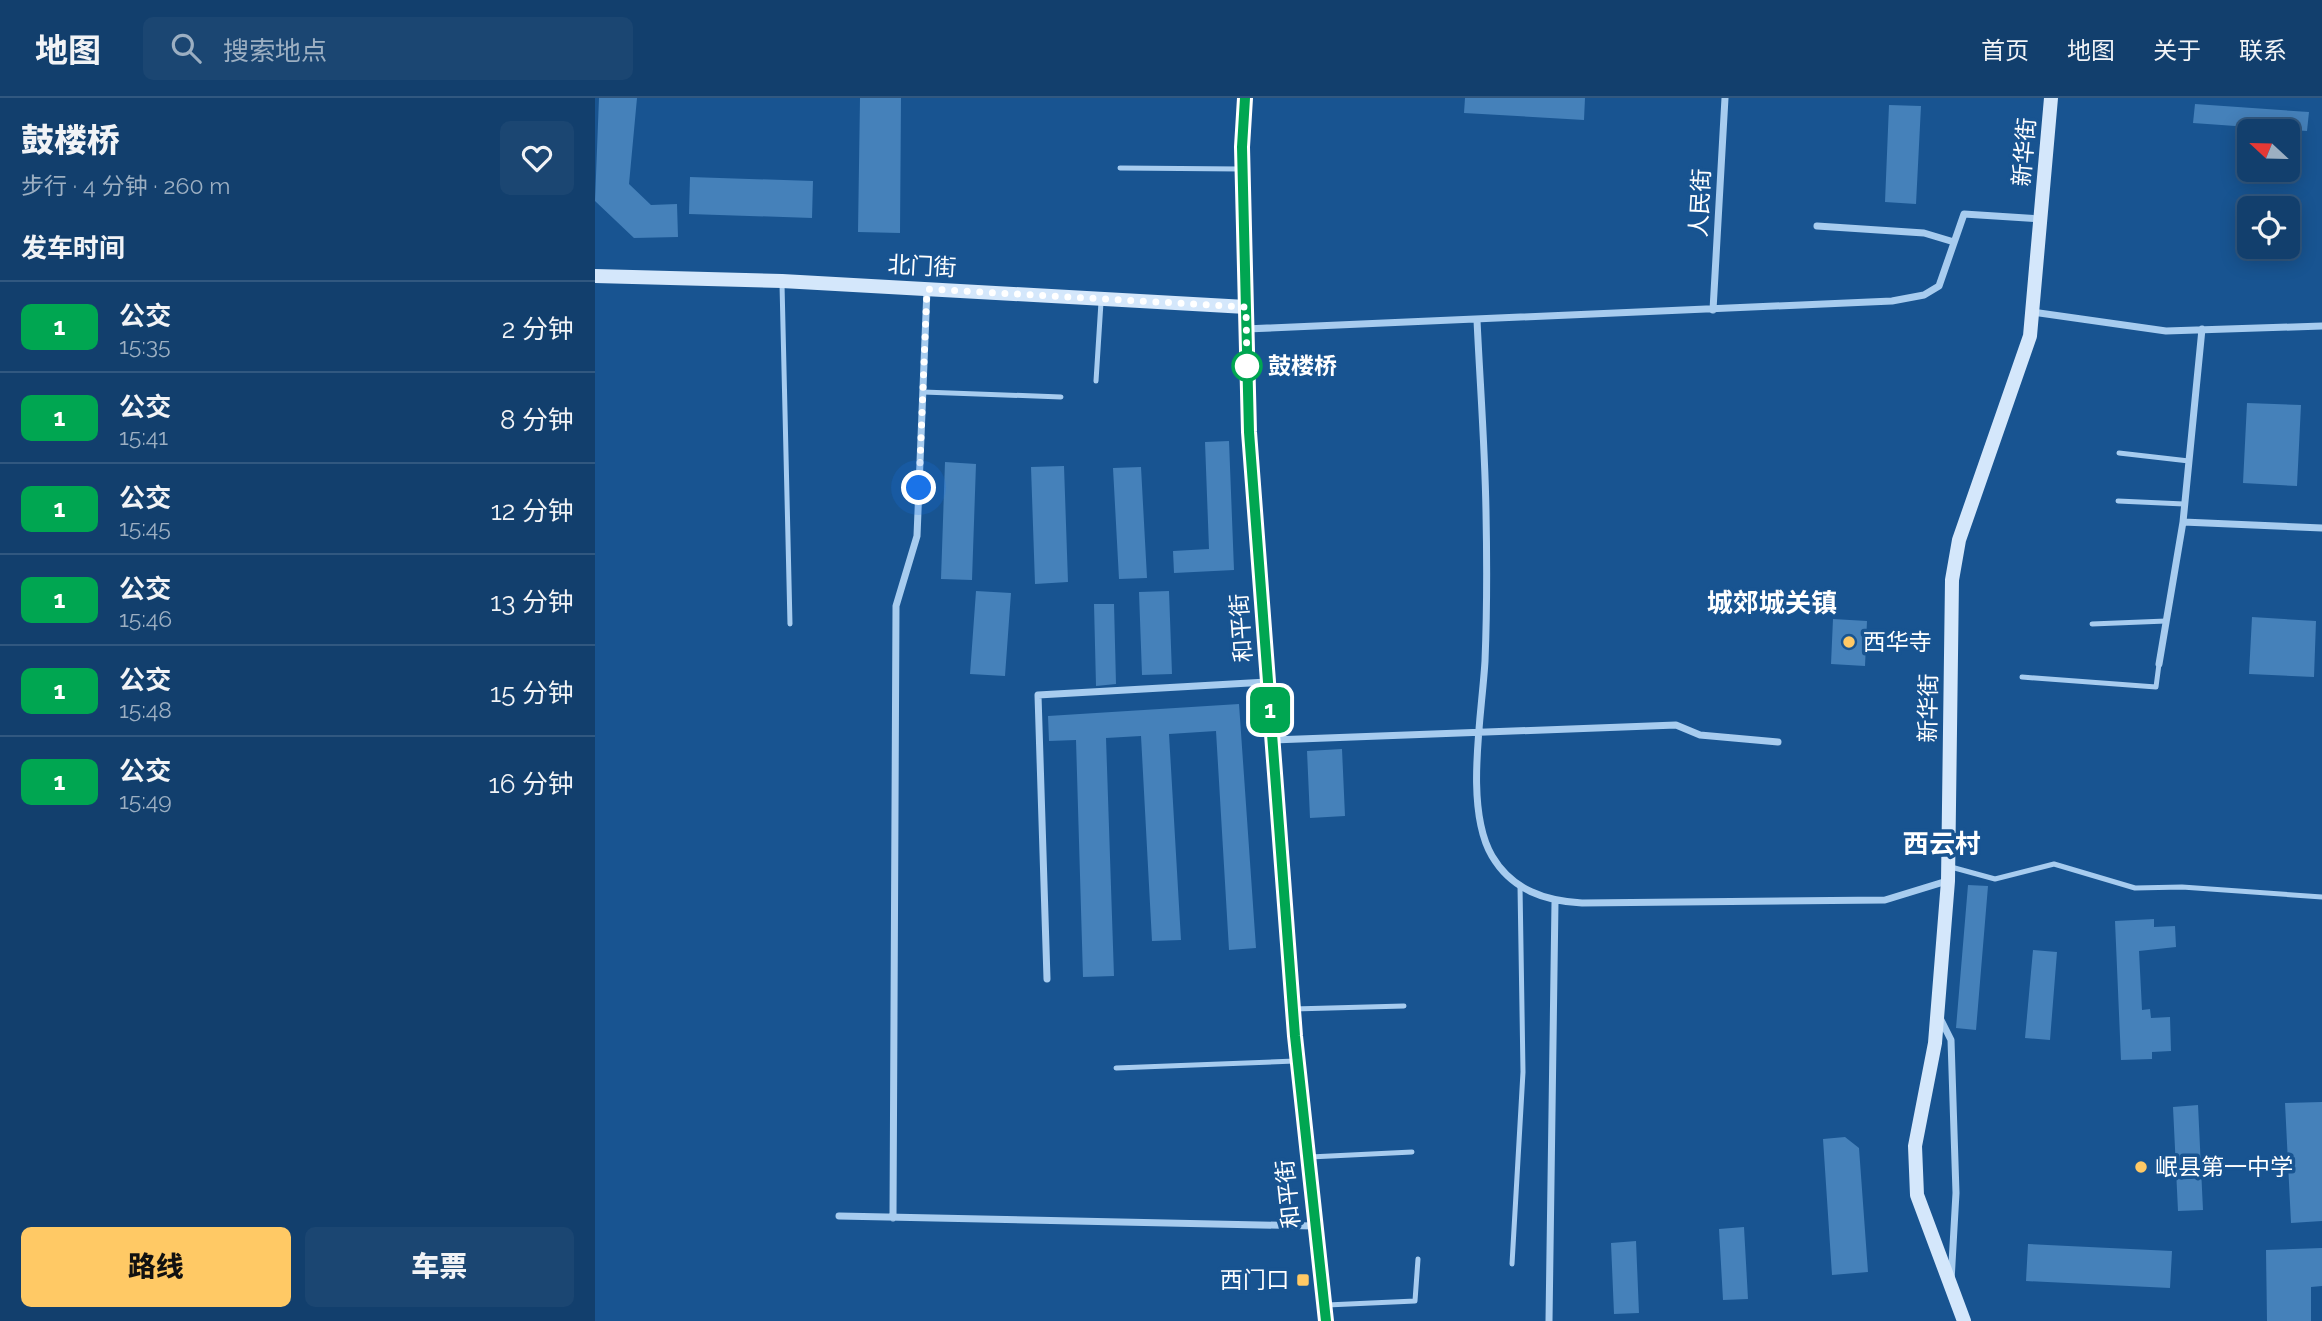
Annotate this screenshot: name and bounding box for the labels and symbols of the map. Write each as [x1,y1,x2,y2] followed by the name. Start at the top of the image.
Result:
[2007,116,2040,188] street label: 新华街
[2237,119,2299,182] north arrow
[1684,168,1715,238] street label: 人民街
[887,250,957,281] street label: 北门街
[1232,351,1262,381] marker: 鼓楼桥
[1268,352,1337,379] place label: 鼓楼桥
[901,470,936,505] your location
[1707,588,1837,618] district label: 城郊城关镇
[1225,593,1256,663] street label: 和平街
[1863,628,1932,655] place label: 西华寺
[1841,634,1857,650] marker: 西华寺
[1913,673,1942,743] street label: 新华街
[1247,687,1293,733] line badge: 1
[1903,829,1981,859] district label: 西云村
[2155,1153,2293,1180] place label: 岷县第一中学
[1270,1158,1305,1230] street label: 和平街
[2133,1159,2149,1175] marker: 岷县第一中学
[1220,1266,1289,1293] place label: 西门口
[1295,1272,1311,1288] marker: 西门口

